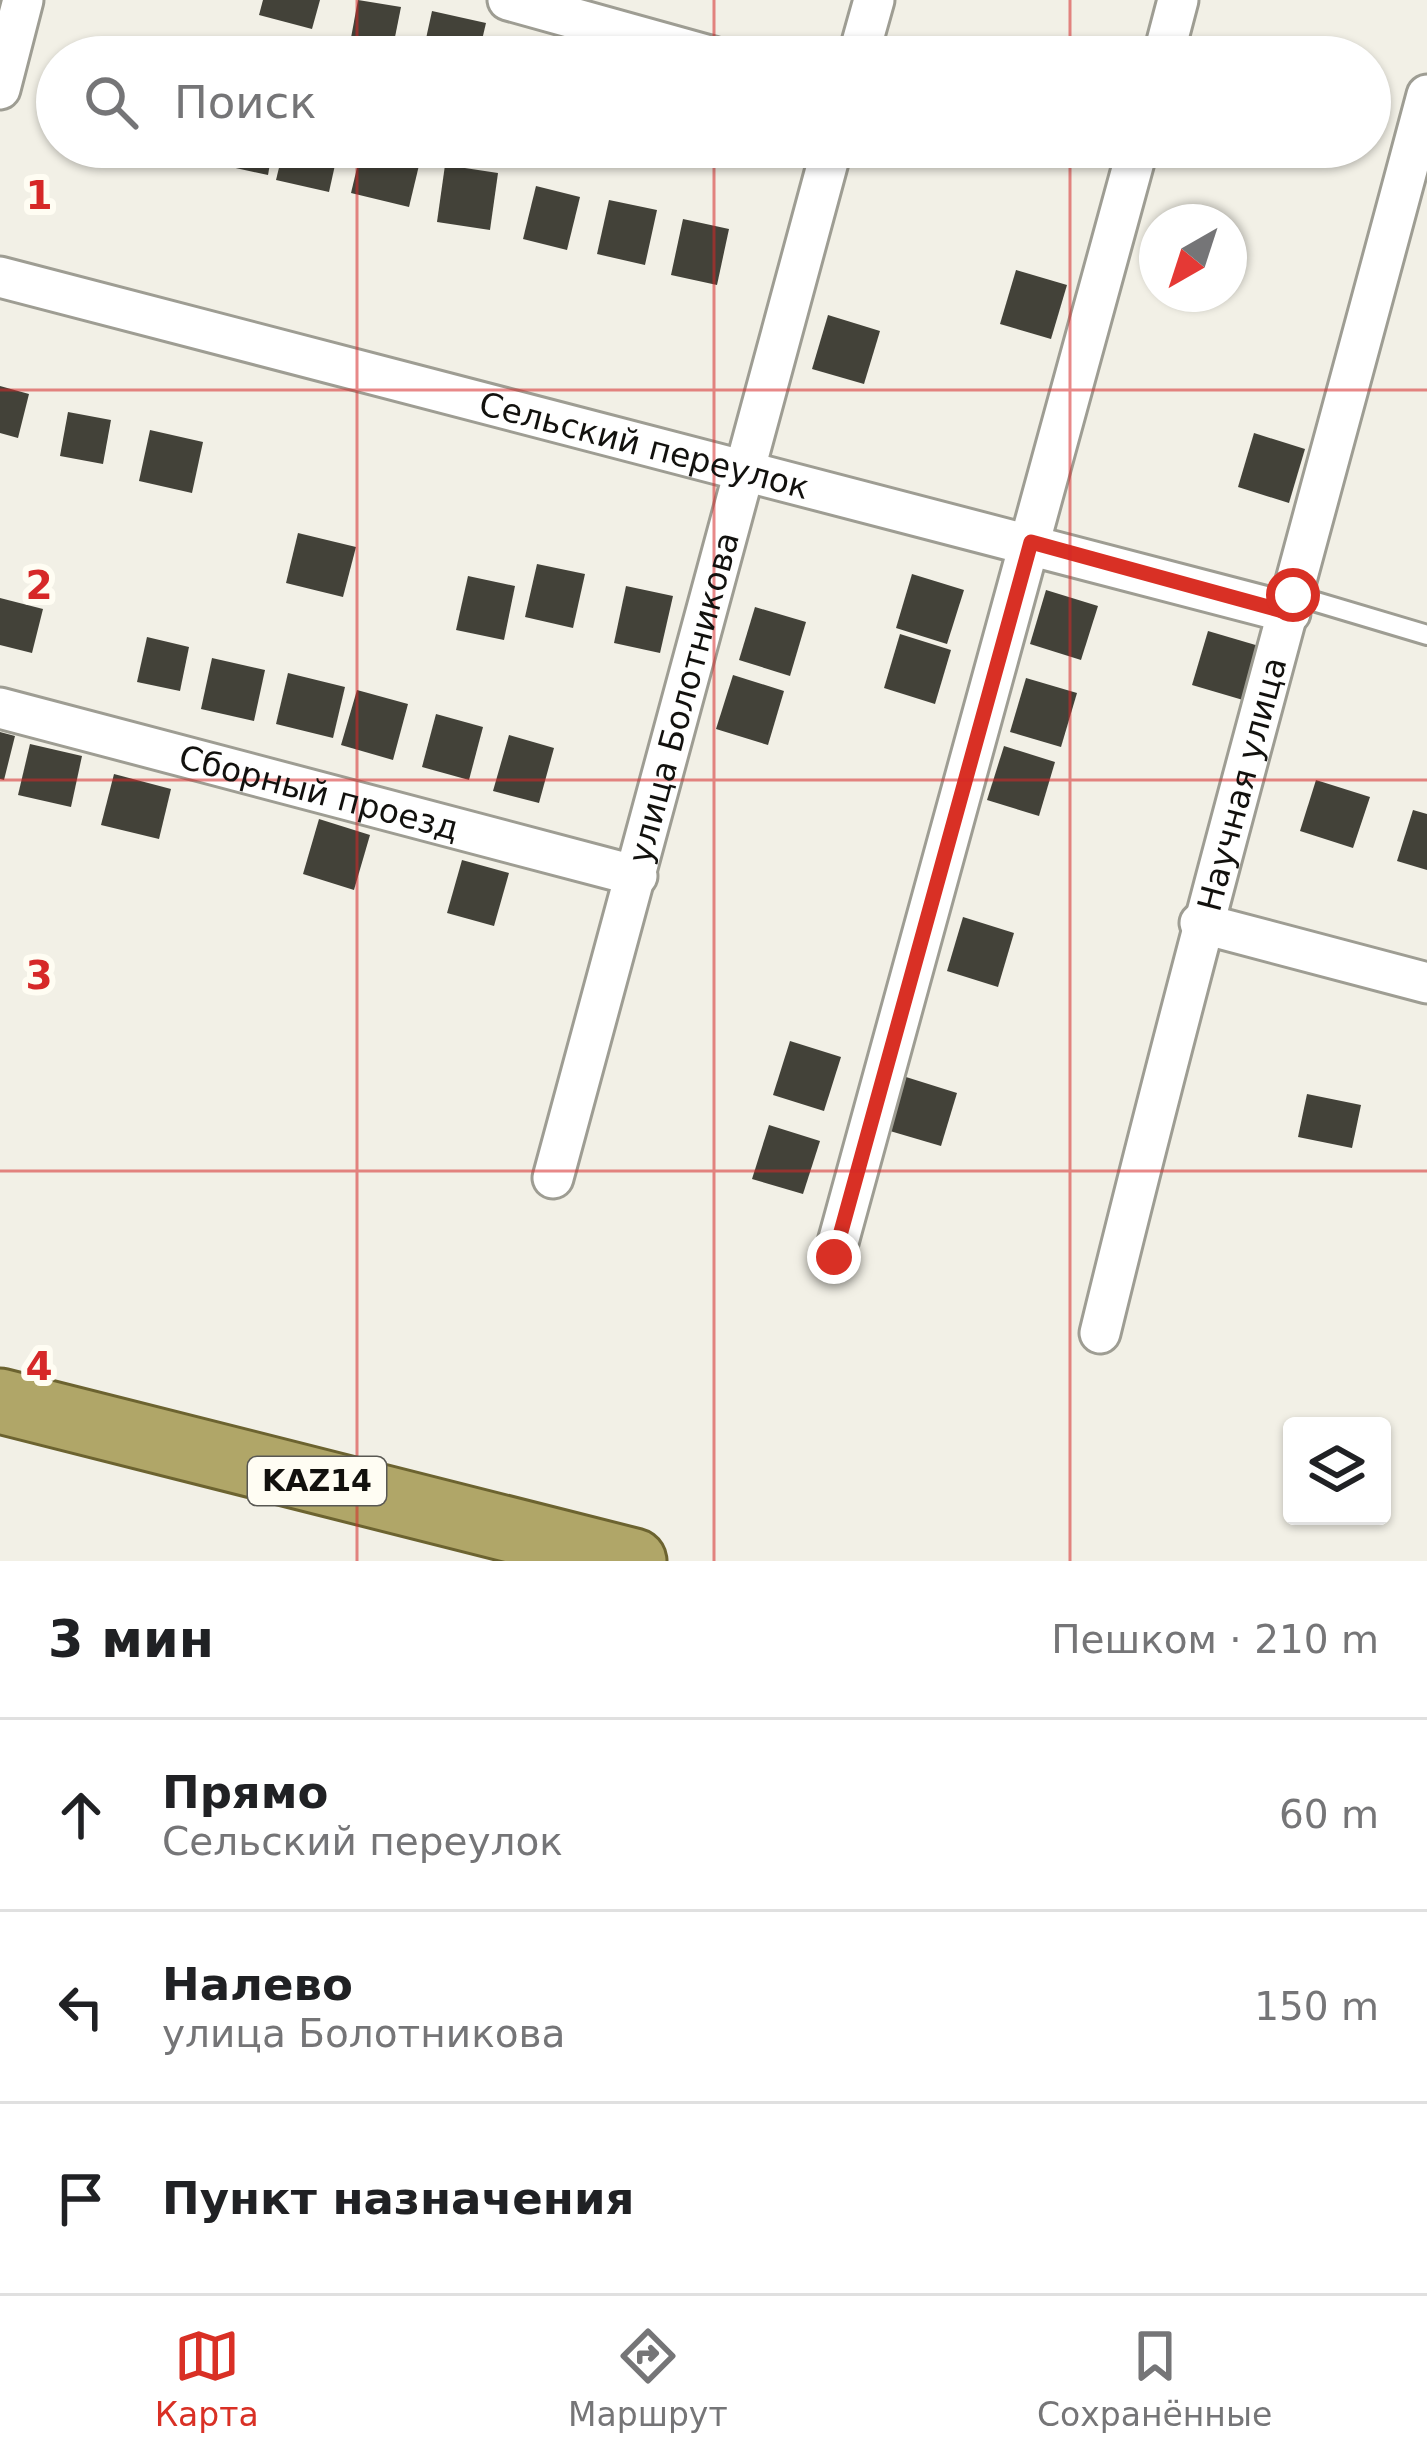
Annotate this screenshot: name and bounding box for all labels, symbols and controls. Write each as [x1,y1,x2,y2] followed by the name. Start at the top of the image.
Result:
[36,36,1391,168] search box
[78,69,144,135] icon: search
[174,76,317,129] text: Поиск
[25,173,53,218] text: 1
[1139,204,1247,312] north arrow
[475,384,813,507] street label: Сельский переулок
[620,527,747,867] street label: улица Болотникова
[25,563,53,608] text: 2
[1266,568,1320,622] route start
[1189,653,1294,915] street label: Научная улица
[175,737,463,848] street label: Сборный проезд
[25,953,53,998] text: 3
[807,1230,861,1284] route end
[25,1344,53,1389] text: 4
[1283,1417,1391,1525] map controls
[1283,1417,1391,1525] button: layers
[248,1457,386,1505] road number: KAZ14
[48,1610,214,1669] text: 3 мин
[1051,1617,1379,1662] text: Пешком · 210 m
[162,1766,328,1819] text: Прямо
[48,1782,114,1848] icon: ahead
[1279,1792,1379,1837] text: 60 m
[162,1819,563,1864] text: Сельский переулок
[162,1958,353,2011] text: Налево
[48,1974,114,2040] icon: left
[1254,1984,1379,2029] text: 150 m
[162,2011,565,2056] text: улица Болотникова
[48,2166,114,2232] icon: arrive
[162,2172,634,2225] text: Пункт назначения
[155,2323,259,2434] tab: Карта
[568,2323,728,2434] tab: Маршрут
[1037,2323,1272,2434] tab: Сохранённые

